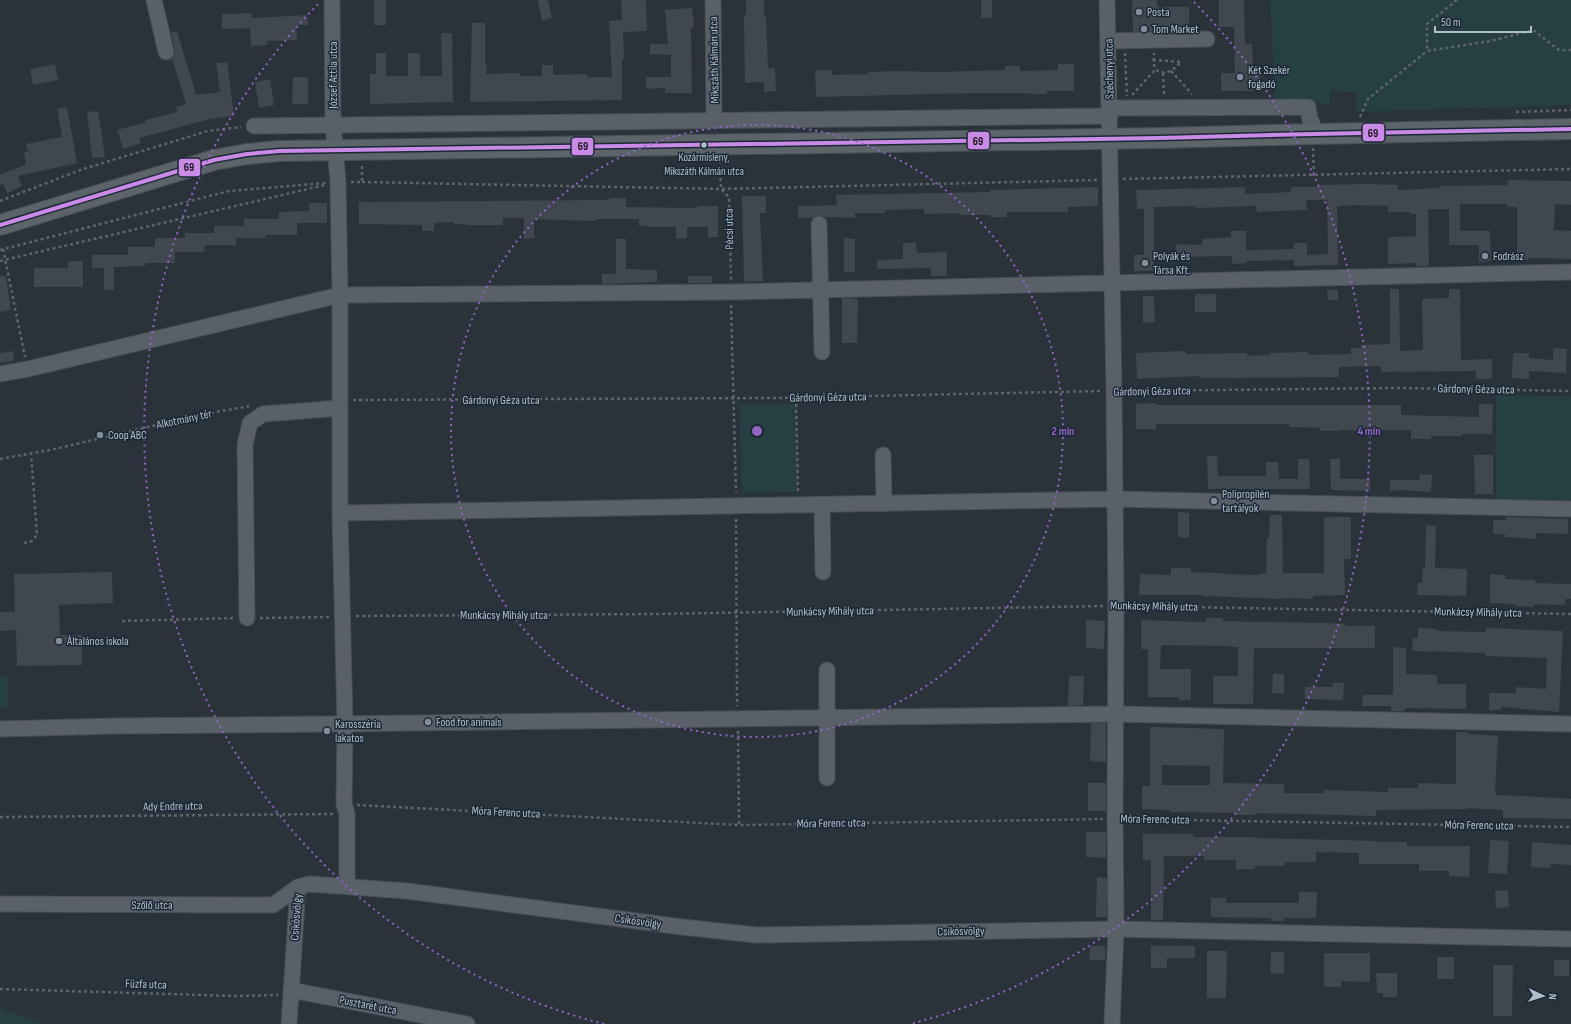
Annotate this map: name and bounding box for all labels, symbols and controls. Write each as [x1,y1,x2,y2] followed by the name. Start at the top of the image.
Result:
[1147,5,1170,20] place label: Posta
[1134,7,1144,17] marker: Posta
[1435,8,1531,34] scale bar
[1441,15,1461,30] text: 50 m
[706,16,723,104] street label: Mikszáth Kálmán utca
[1152,22,1199,37] place label: Tom Market
[1139,24,1149,34] marker: Tom Market
[1101,38,1118,99] street label: Széchenyi utca
[326,41,341,110] street label: József Attila utca
[1248,63,1291,92] place label: Két Szekér fogadó
[1235,72,1245,82] marker: Két Szekér fogadó
[1362,123,1385,142] line badge: 69
[1368,127,1378,140] text: 69
[967,131,990,150] line badge: 69
[973,135,983,148] text: 69
[571,137,594,156] line badge: 69
[578,140,588,153] text: 69
[699,140,709,150] marker: Kozármisleny, Mikszáth Kálmán utca
[664,151,744,178] place label: Kozármisleny, Mikszáth Kálmán utca
[178,158,201,177] line badge: 69
[184,161,194,174] text: 69
[722,208,737,250] street label: Pécsi utca
[1153,249,1191,278] place label: Polyák és Társa Kft.
[1493,249,1524,264] place label: Fodrász
[1480,251,1490,261] marker: Fodrász
[1140,258,1150,268] marker: Polyák és Társa Kft.
[1437,381,1515,398] street label: Gárdonyi Géza utca
[1113,383,1191,400] street label: Gárdonyi Géza utca
[789,389,867,406] street label: Gárdonyi Géza utca
[462,393,540,408] street label: Gárdonyi Géza utca
[154,406,214,433] street label: Alkotmány tér
[750,424,764,438] centre of rings
[1052,424,1074,439] text: 2 min
[1357,424,1381,439] text: 4 min
[108,428,147,443] place label: Coop ABC
[95,430,105,440] marker: Coop ABC
[1222,487,1269,516] place label: Polipropilén tartályok
[1209,496,1219,506] marker: Polipropilén tartályok
[1110,598,1198,615] street label: Munkácsy Mihály utca
[786,603,874,620] street label: Munkácsy Mihály utca
[1434,604,1522,621] street label: Munkácsy Mihály utca
[460,608,548,623] street label: Munkácsy Mihály utca
[66,634,129,649] place label: Általános iskola
[54,636,64,646] marker: Általános iskola
[436,715,502,730] place label: Food for animals
[335,717,381,746] place label: Karosszéria lakatos
[423,717,433,727] marker: Food for animals
[322,726,332,736] marker: Karosszéria lakatos
[142,798,203,815] street label: Ady Endre utca
[471,803,541,822] street label: Móra Ferenc utca
[1120,811,1190,828] street label: Móra Ferenc utca
[796,815,866,832] street label: Móra Ferenc utca
[1444,817,1514,834] street label: Móra Ferenc utca
[287,893,306,941] street label: Csikósvölgy
[131,898,173,913] street label: Szőlő utca
[614,911,663,932] street label: Csikósvölgy
[937,924,985,939] street label: Csikósvölgy
[125,976,167,993] street label: Füzfa utca
[1523,976,1563,1016] north arrow
[338,993,398,1018] street label: Pusztarét utca
[1546,993,1559,1000] text: N

